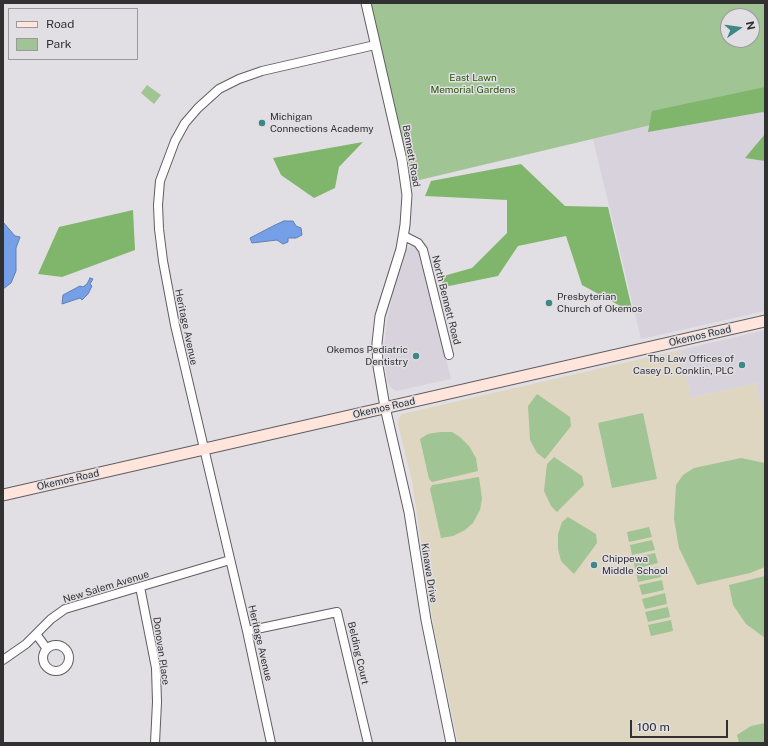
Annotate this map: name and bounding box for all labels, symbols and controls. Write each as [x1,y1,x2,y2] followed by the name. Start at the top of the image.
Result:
[8,8,138,60] legend
[720,8,760,48] north arrow
[46,17,74,31] text: Road
[744,20,758,31] text: N
[46,37,72,51] text: Park
[430,72,516,96] park label: East Lawn Memorial Gardens
[270,111,373,134] place label: Michigan Connections Academy
[257,118,267,128] marker: Michigan Connections Academy
[400,124,422,188] street label: Bennett Road
[429,254,463,346] street label: North Bennett Road
[172,288,200,366] street label: Heritage Avenue
[557,291,642,314] place label: Presbyterian Church of Okemos
[544,298,554,308] marker: Presbyterian Church of Okemos
[668,323,732,349] street label: Okemos Road
[326,344,408,368] place label: Okemos Pediatric Dentistry
[411,351,421,361] marker: Okemos Pediatric Dentistry
[633,353,734,376] place label: The Law Offices of Casey D. Conklin, PLC
[737,360,747,370] marker: The Law Offices of Casey D. Conklin, PLC
[352,395,416,421] street label: Okemos Road
[36,467,100,493] street label: Okemos Road
[418,542,440,604] street label: Kinawa Drive
[602,553,668,576] place label: Chippewa Middle School
[589,560,599,570] marker: Chippewa Middle School
[62,568,150,606] street label: New Salem Avenue
[245,604,275,682] street label: Heritage Avenue
[150,616,172,686] street label: Donovan Place
[345,620,371,686] street label: Belding Court
[632,712,730,738] scale bar
[637,720,670,734] text: 100 m

